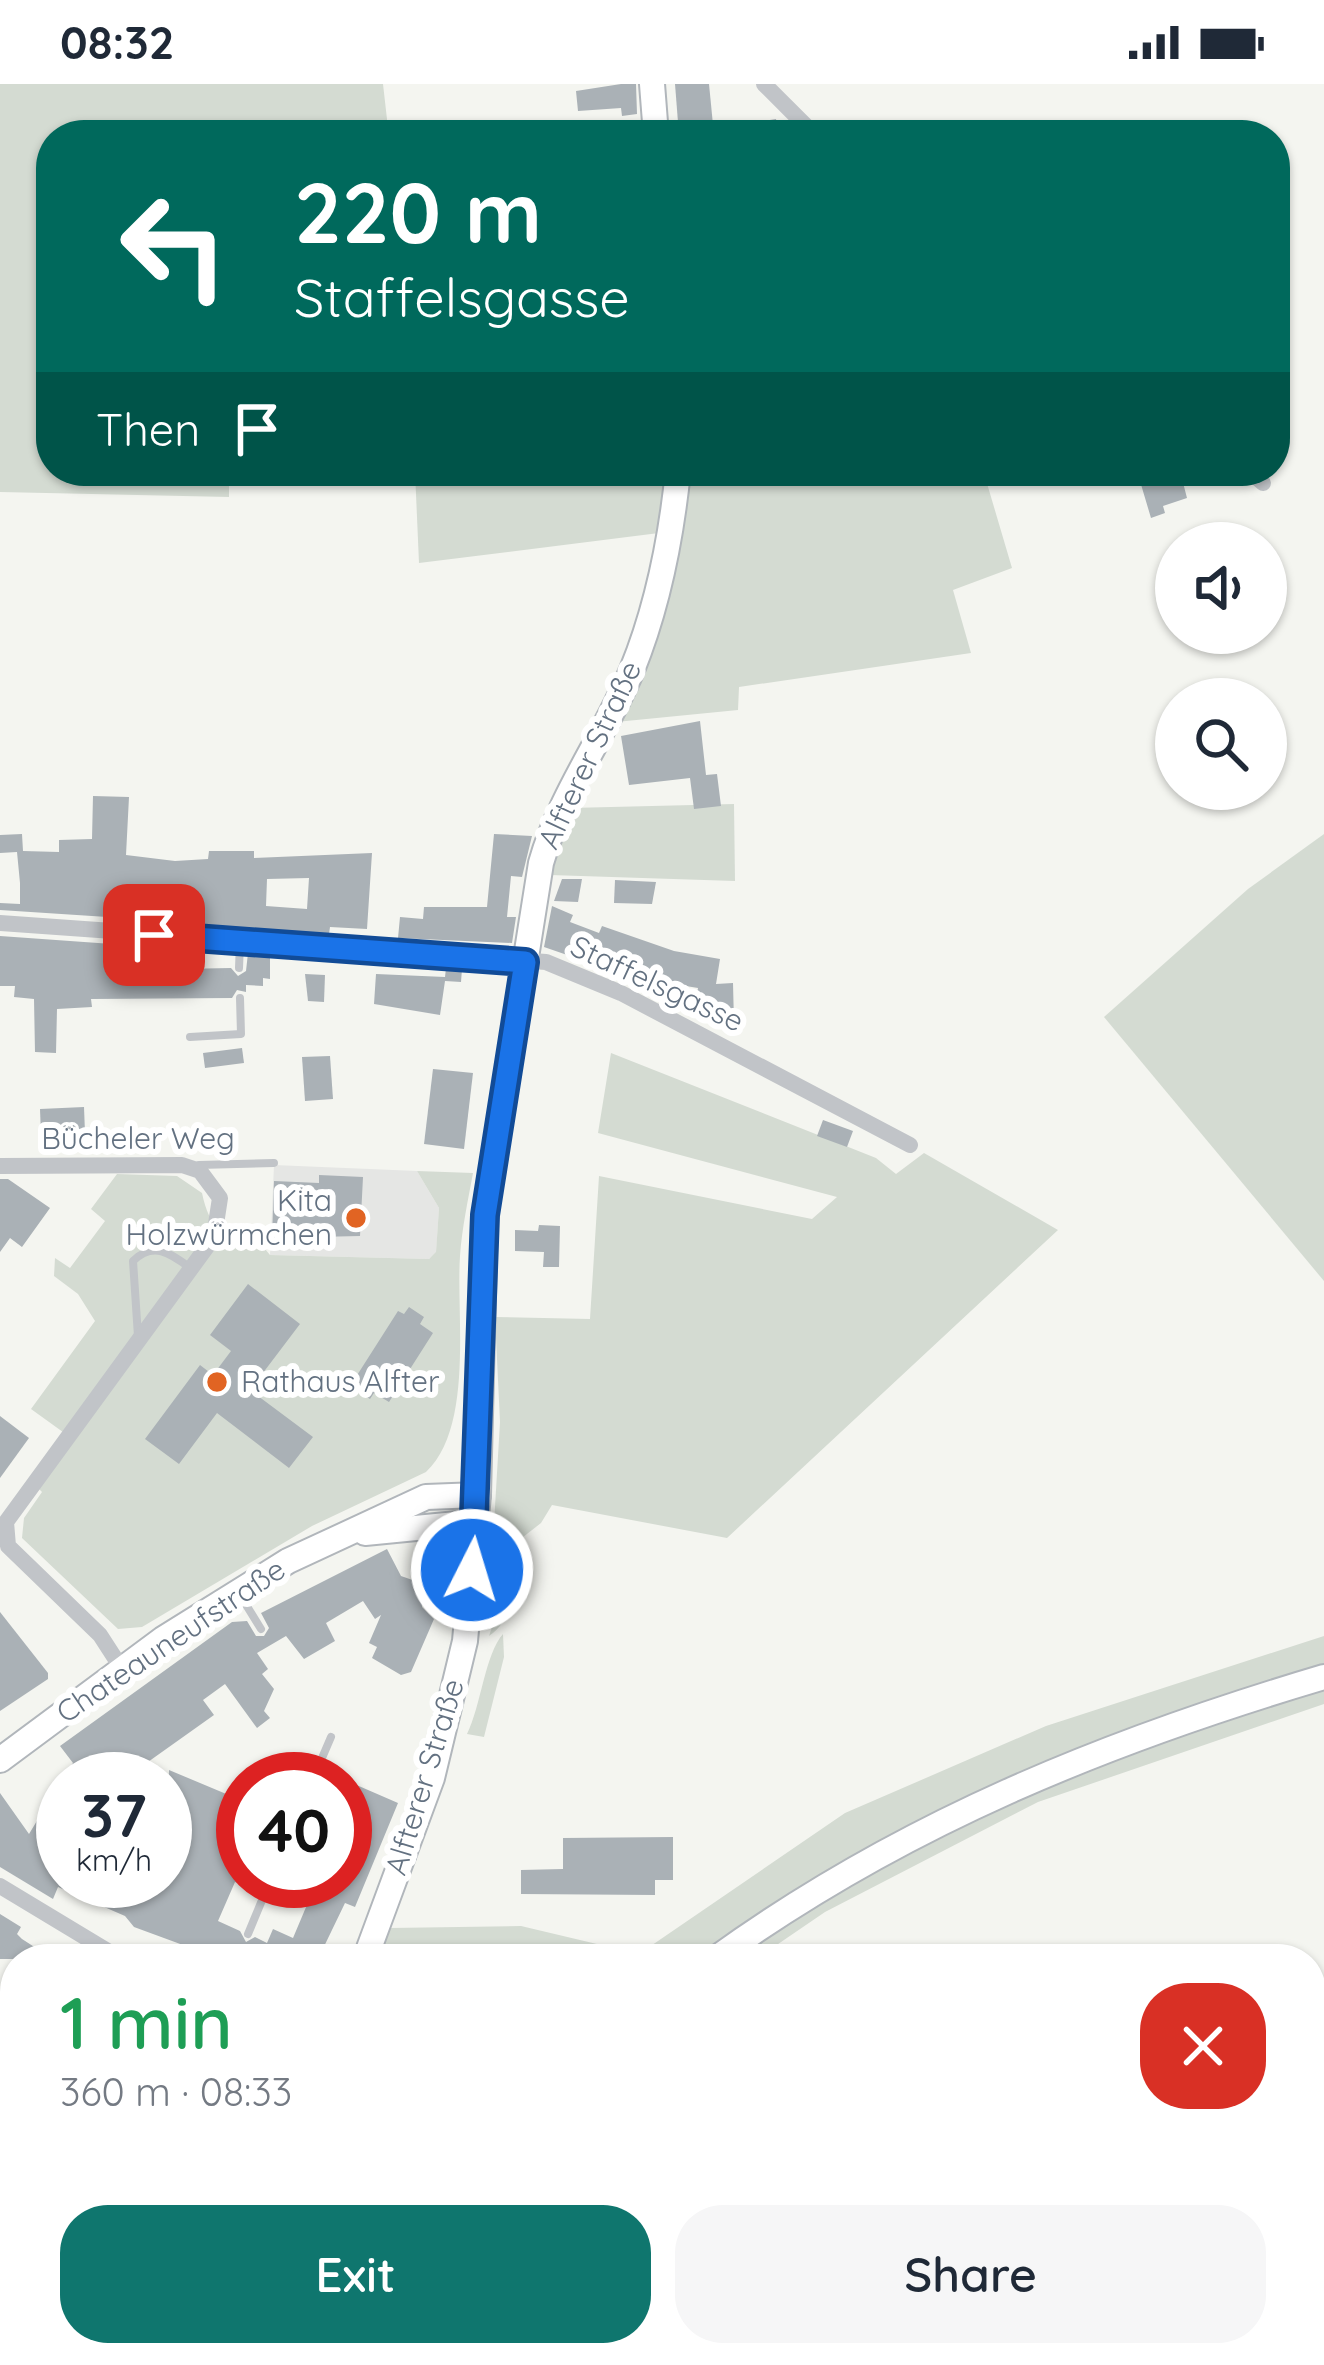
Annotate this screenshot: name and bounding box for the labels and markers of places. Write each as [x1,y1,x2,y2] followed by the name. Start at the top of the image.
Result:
[103,884,205,986] pin
[126,1181,332,1253] place label: Kita Holzwürmchen
[343,1205,369,1231] marker: Kita Holzwürmchen
[241,1362,440,1400] place label: Rathaus Alfter
[204,1369,230,1395] marker: Rathaus Alfter

